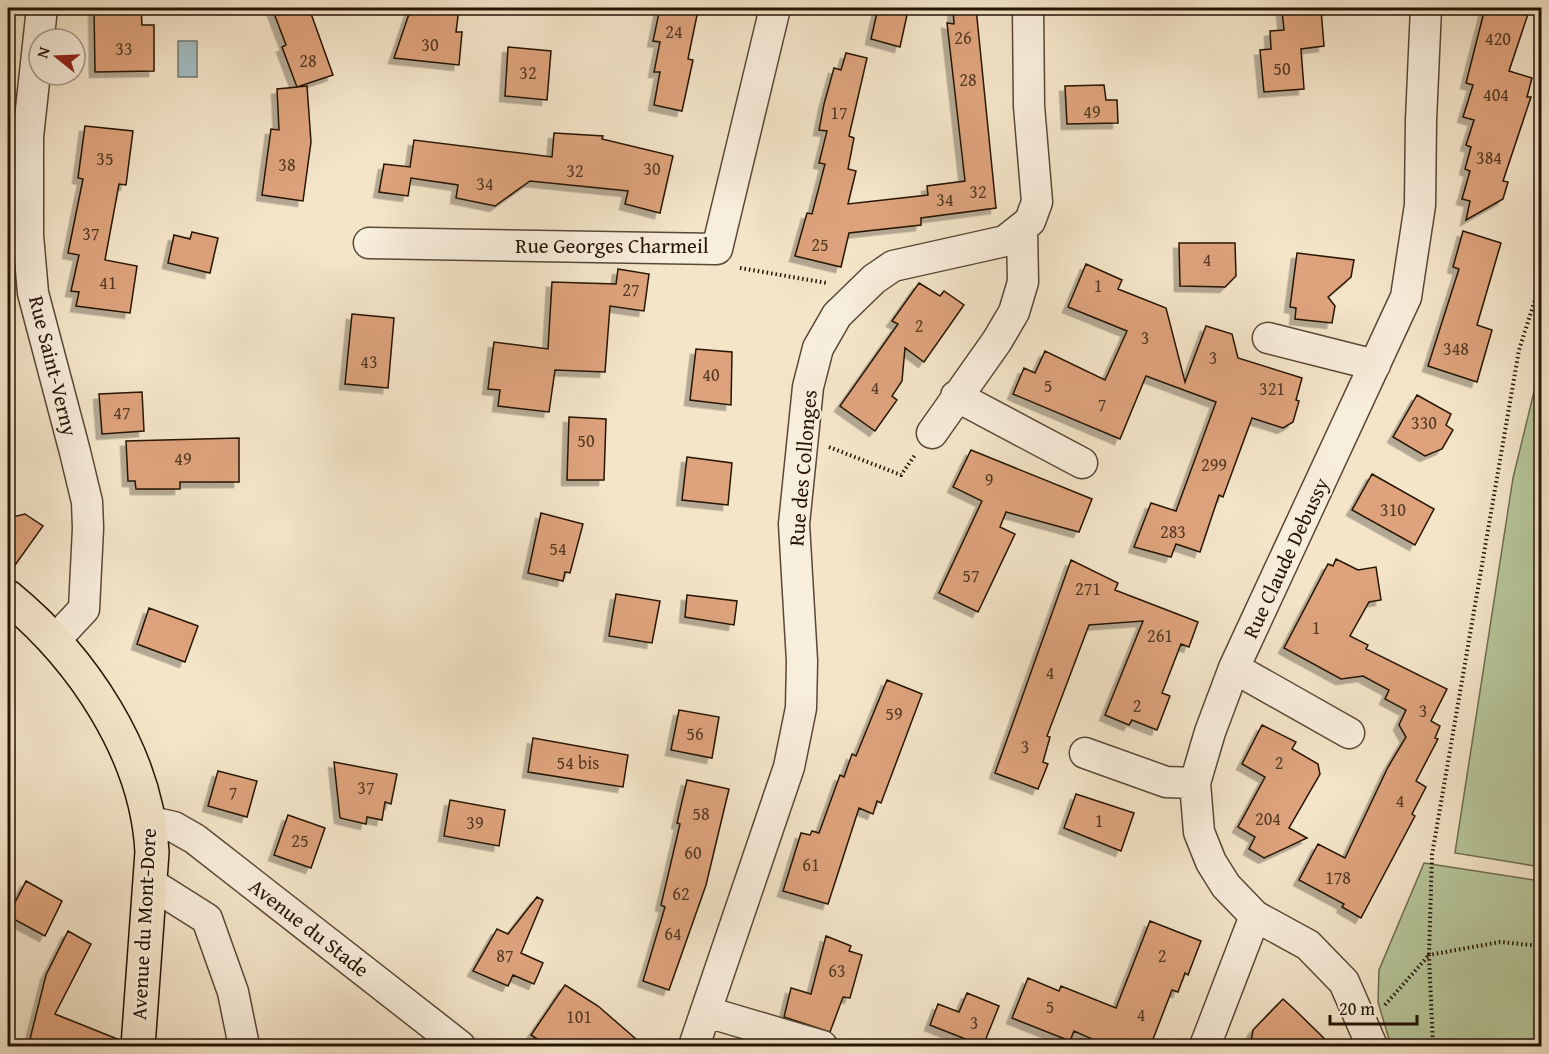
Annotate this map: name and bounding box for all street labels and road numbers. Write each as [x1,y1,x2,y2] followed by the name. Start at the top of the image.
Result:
[515,230,709,261] street label: Rue Georges Charmeil
[21,292,86,440] street label: Rue Saint-Verny
[780,388,825,548] street label: Rue des Collonges
[1235,472,1337,643] street label: Rue Claude Debussy
[123,827,164,1021] street label: Avenue du Mont-Dore
[243,871,376,985] street label: Avenue du Stade

